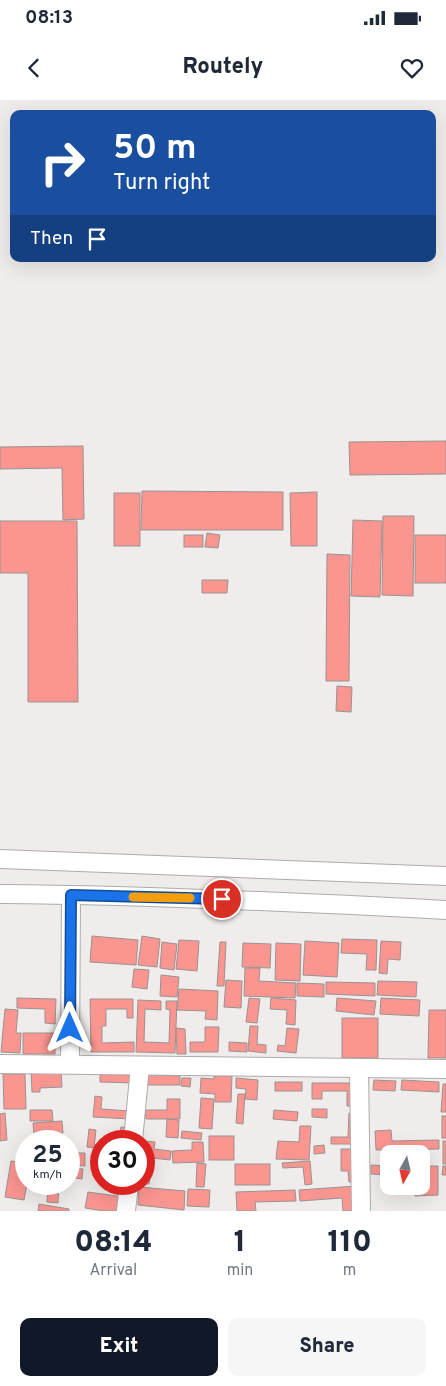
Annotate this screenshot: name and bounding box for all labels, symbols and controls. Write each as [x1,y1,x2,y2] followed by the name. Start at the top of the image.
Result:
[25,6,73,30] text: 08:13
[20,54,48,82] icon: back
[183,54,263,81] text: Routely
[398,54,426,82] icon: heart
[113,127,197,171] text: 50 m
[30,130,95,195] icon: right
[113,170,210,197] text: Turn right
[83,225,111,253] icon: arrive
[30,227,73,251] text: Then
[201,878,243,920] pin
[208,885,236,913] icon: arrive
[43,1001,95,1053] position arrow
[90,1130,155,1195] speed limit sign: 30
[32,1140,63,1172] text: 25
[380,1145,430,1195] north arrow
[380,1145,430,1195] map controls
[33,1167,62,1183] text: km/h
[74,1225,153,1262] text: 08:14
[234,1225,246,1262] text: 1
[327,1225,372,1262] text: 110
[89,1261,137,1281] text: Arrival
[227,1261,253,1281] text: min
[343,1261,356,1281] text: m
[20,1318,218,1376] button: Exit
[228,1318,426,1376] button: Share

